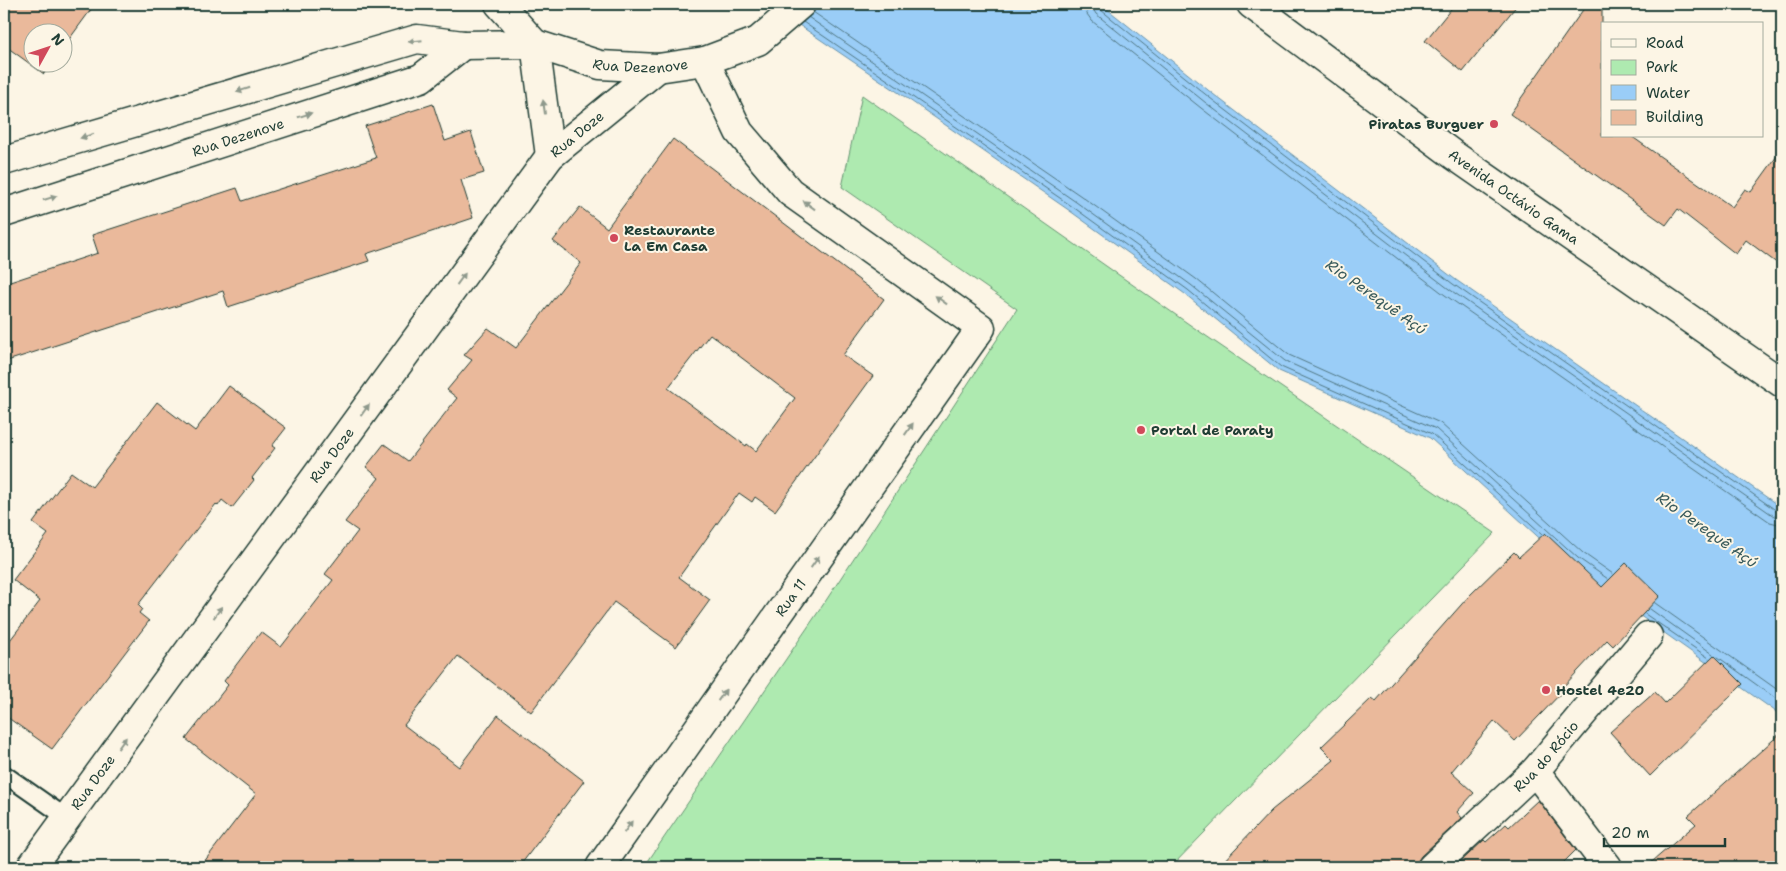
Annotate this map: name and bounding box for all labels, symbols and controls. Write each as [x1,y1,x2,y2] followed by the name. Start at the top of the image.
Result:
[22,22,72,72] north arrow
[1601,22,1764,138] legend
[47,30,68,50] text: N
[1646,33,1684,53] text: Road
[407,37,423,45] one-way arrow
[591,54,689,77] street label: Rua Dezenove
[1646,57,1678,77] text: Park
[1646,83,1690,103] text: Water
[235,87,250,95] one-way arrow
[539,99,547,115] one-way arrow
[546,107,607,161] street label: Rua Doze
[1646,107,1703,127] text: Building
[297,111,312,119] one-way arrow
[190,114,286,160] street label: Rua Dezenove
[1369,115,1484,133] place label: Piratas Burguer
[1488,118,1500,130] marker: Piratas Burguer
[79,133,94,141] one-way arrow
[1445,145,1583,249] street label: Avenida Octávio Gama
[43,193,58,201] one-way arrow
[802,200,816,210] one-way arrow
[624,221,715,255] place label: Restaurante La Em Casa
[608,232,620,244] marker: Restaurante La Em Casa
[1322,255,1431,339] water label: Rio Perequê Açú
[456,272,466,285] one-way arrow
[934,295,948,305] one-way arrow
[360,403,370,417] one-way arrow
[1151,421,1274,439] place label: Portal de Paraty
[904,423,914,436] one-way arrow
[306,424,358,486] street label: Rua Doze
[1135,424,1147,436] marker: Portal de Paraty
[1653,488,1762,572] water label: Rio Perequê Açú
[810,555,820,569] one-way arrow
[771,575,810,620] street label: Rua 11
[212,606,223,619] one-way arrow
[1556,681,1644,699] place label: Hostel 4e20
[1540,684,1552,696] marker: Hostel 4e20
[717,688,727,702] one-way arrow
[1509,717,1582,796] street label: Rua do Rócio
[117,736,127,750] one-way arrow
[67,751,119,813] street label: Rua Doze
[1604,816,1725,848] scale bar
[623,821,633,834] one-way arrow
[1611,823,1650,843] text: 20 m

